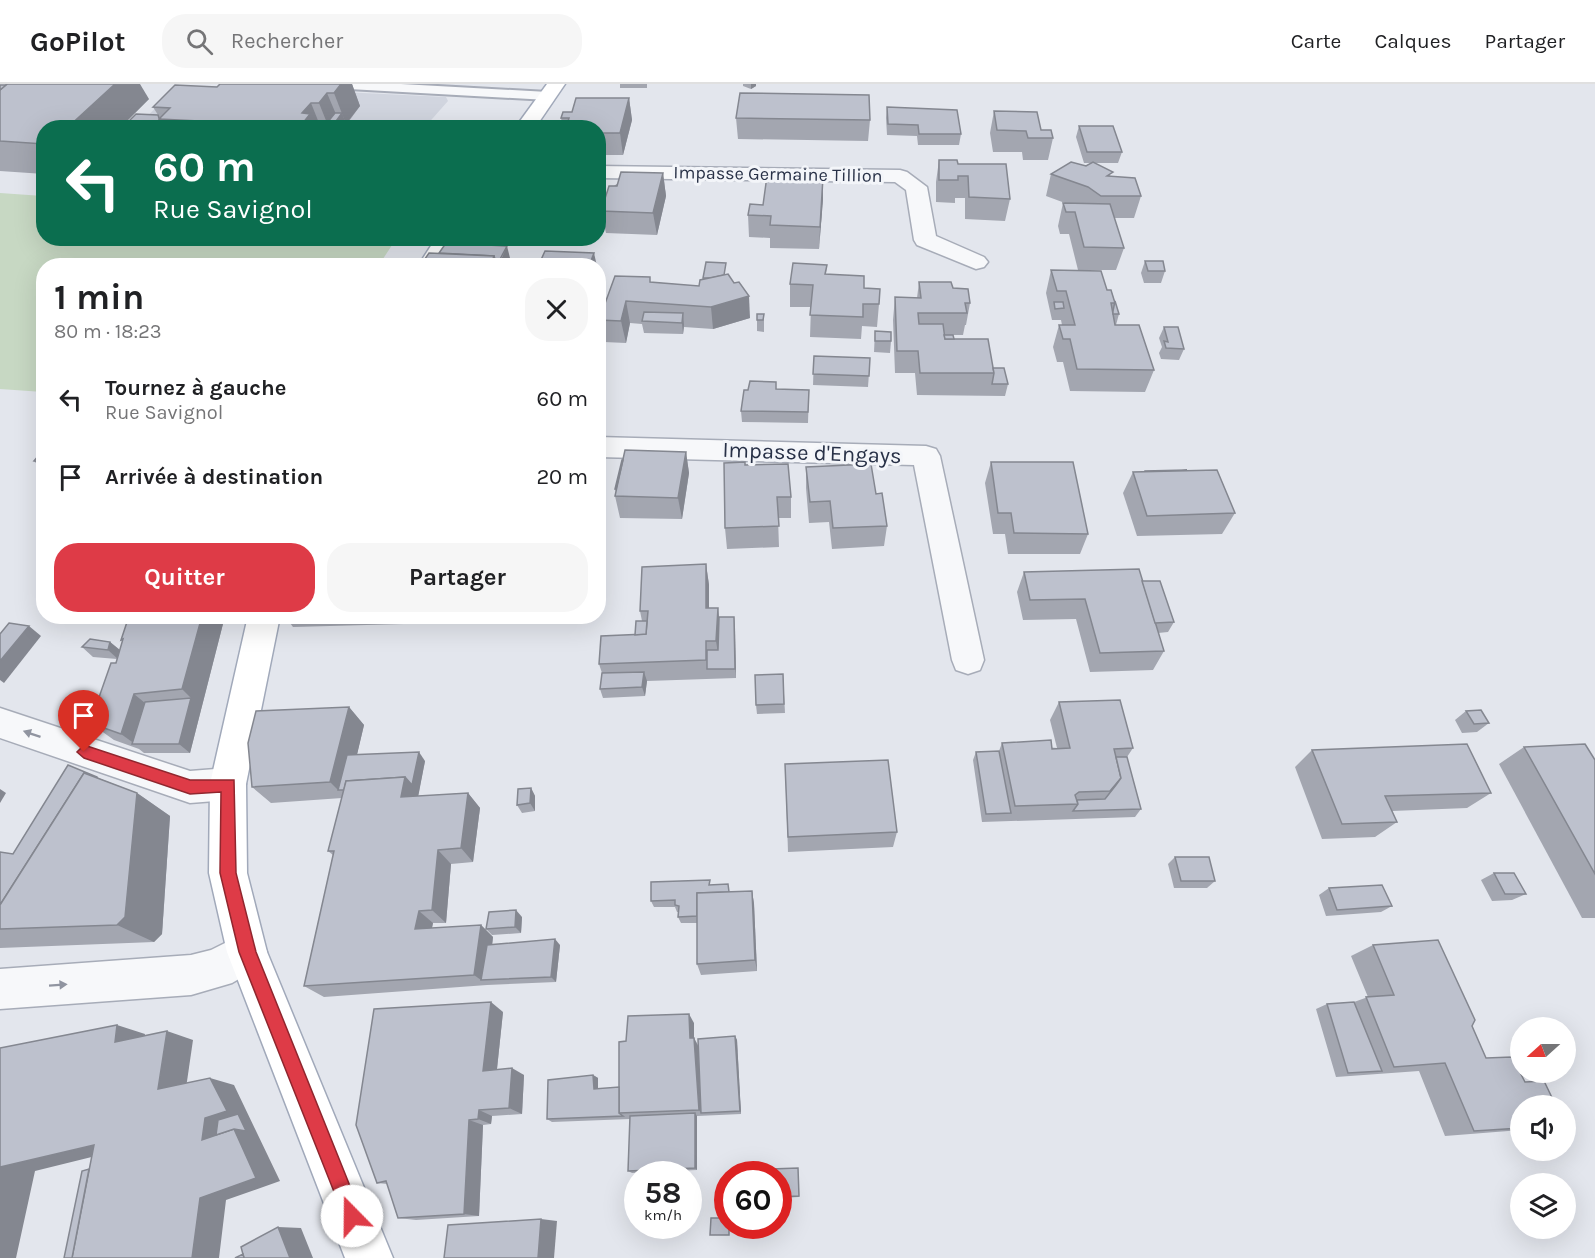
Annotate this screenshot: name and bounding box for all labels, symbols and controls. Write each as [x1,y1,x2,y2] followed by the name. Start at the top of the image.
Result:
[162,14,582,68] search box
[30,25,126,58] text: GoPilot
[183,25,216,58] icon: search
[231,28,343,54] text: Rechercher
[1291,29,1341,53] text: Carte
[1374,29,1452,53] text: Calques
[1485,29,1565,53] text: Partager
[153,142,256,192] text: 60 m
[54,144,132,222] icon: left
[673,161,883,187] street label: Impasse Germaine Tillion
[153,193,313,225] text: Rue Savignol
[54,276,144,318] text: 1 min
[525,278,588,341] button: close
[54,320,162,343] text: 80 m · 18:23
[105,375,286,401] text: Tournez à gauche
[54,383,87,416] icon: left
[537,386,588,412] text: 60 m
[105,401,223,424] text: Rue Savignol
[722,437,902,469] street label: Impasse d'Engays
[54,461,87,494] icon: arrive
[105,464,323,490] text: Arrivée à destination
[536,464,588,490] text: 20 m
[54,543,315,612] button: Quitter
[327,543,588,612] button: Partager
[58,690,109,752] pin
[67,699,100,732] icon: arrive
[23,729,41,738] one-way arrow
[49,980,68,990] one-way arrow
[1510,1017,1576,1083] north arrow
[1510,1017,1576,1239] map controls
[1510,1095,1576,1161] button: sound
[714,1161,792,1239] speed limit sign: 60
[1510,1173,1576,1239] button: layers
[645,1175,681,1211] text: 58
[320,1184,384,1248] position arrow
[644,1206,682,1224] text: km/h

